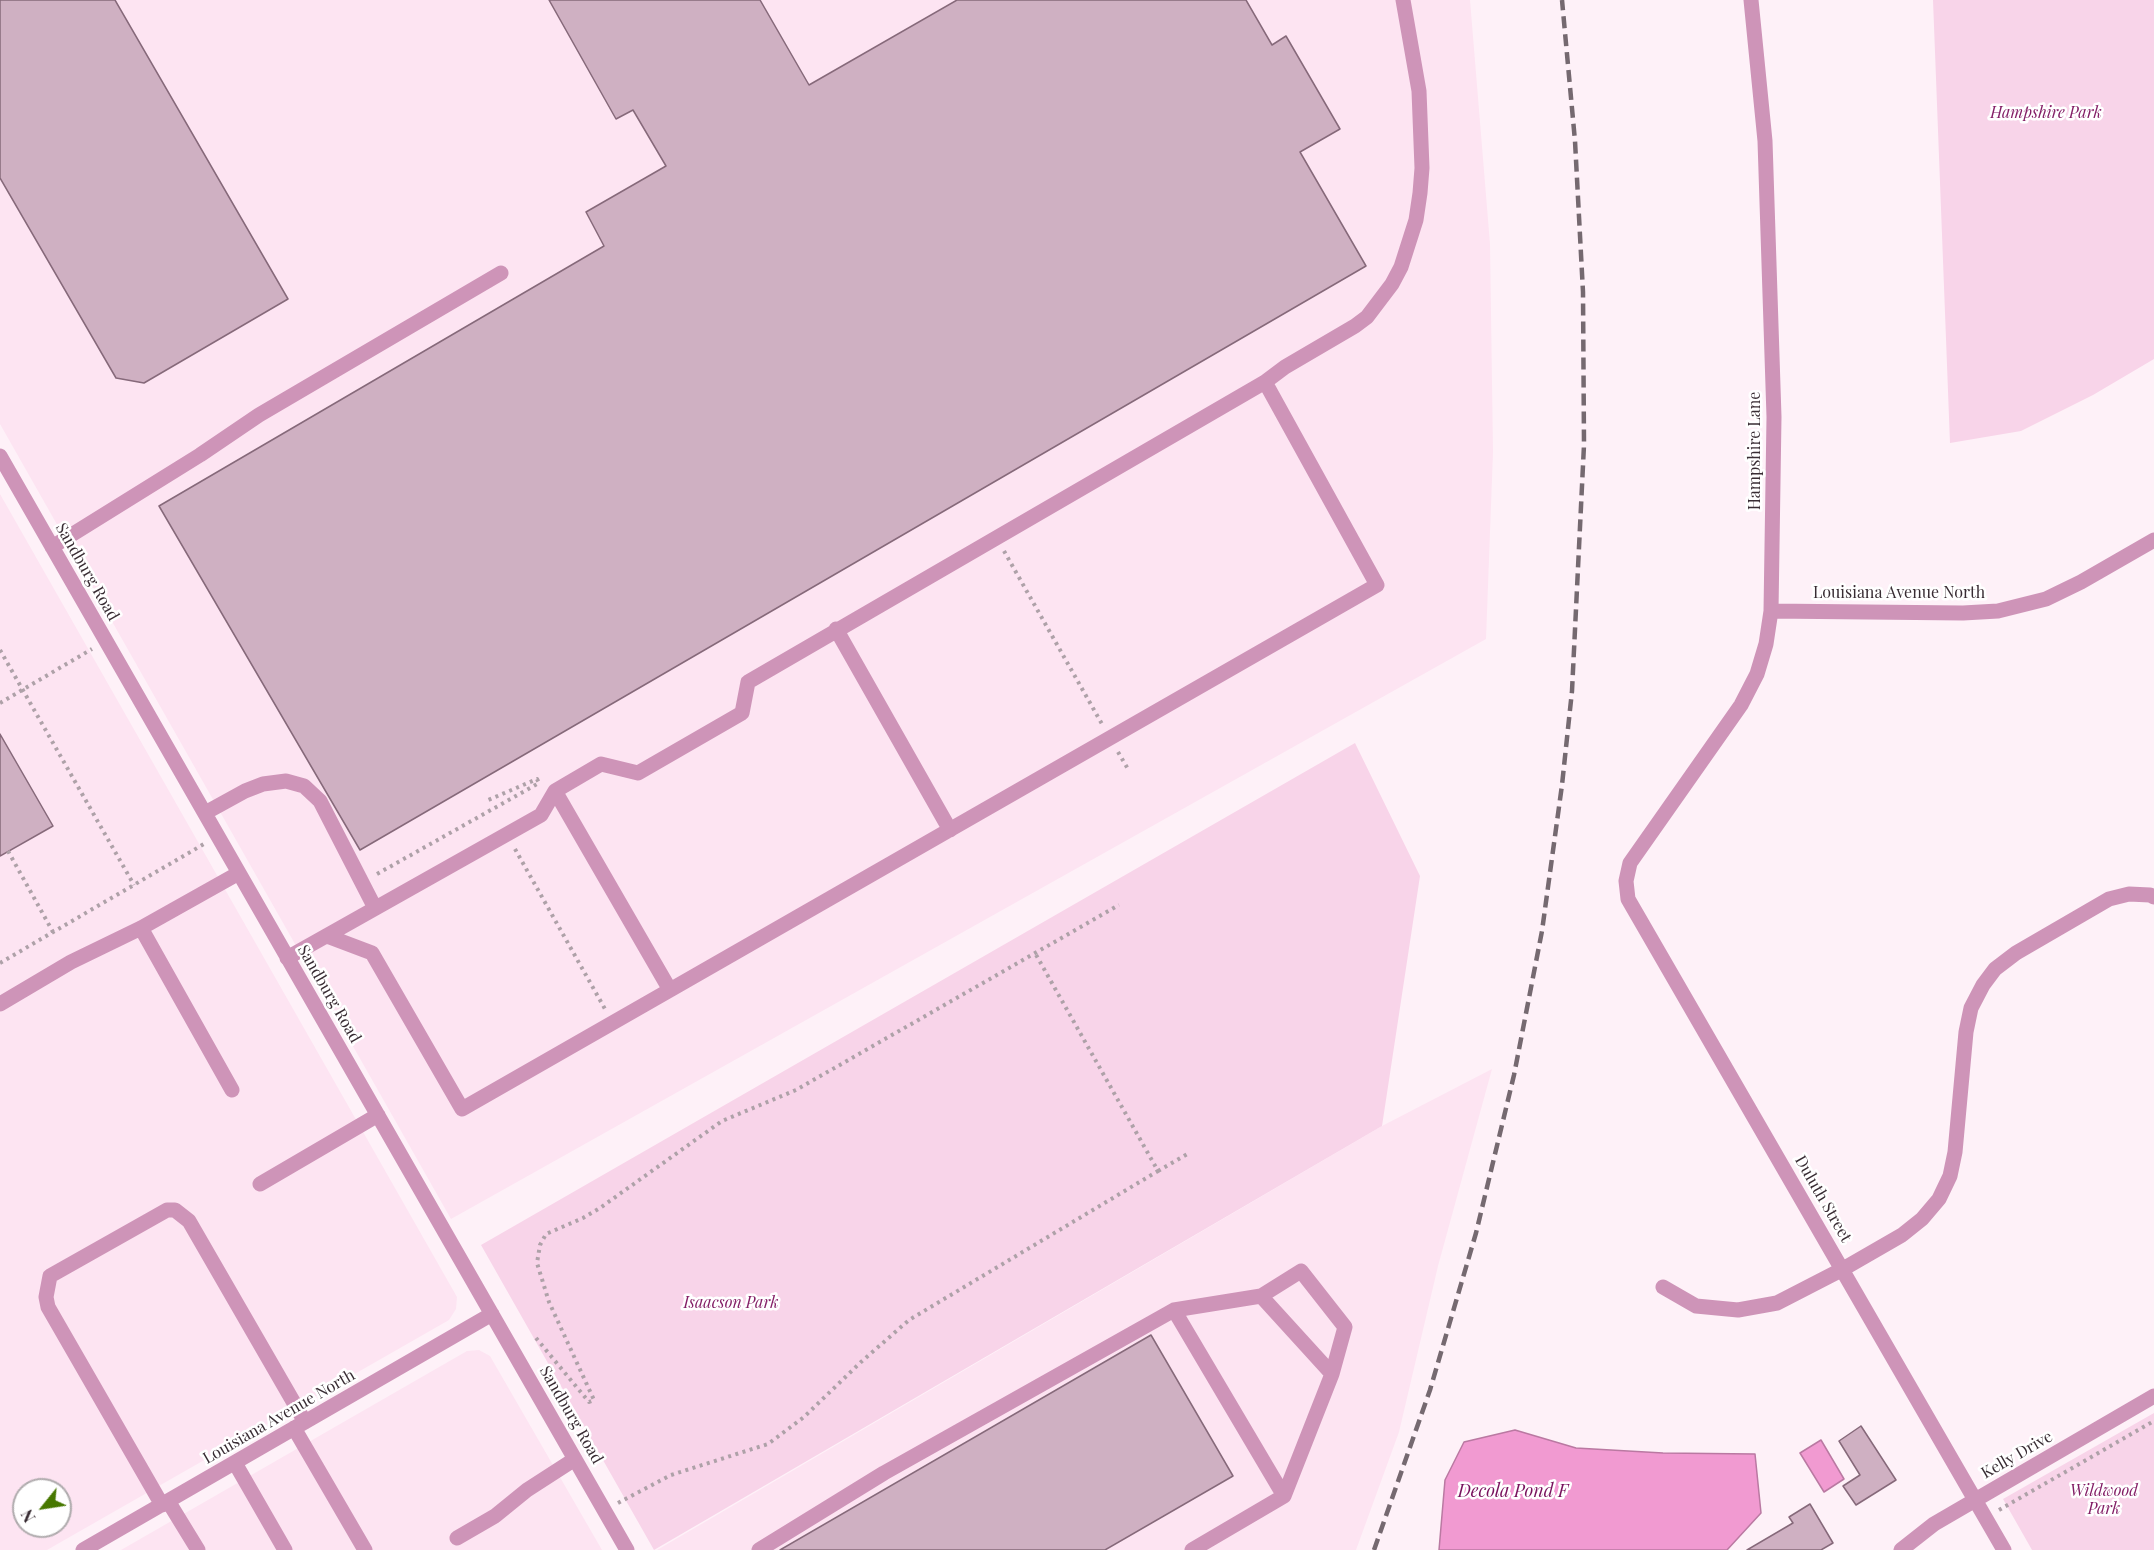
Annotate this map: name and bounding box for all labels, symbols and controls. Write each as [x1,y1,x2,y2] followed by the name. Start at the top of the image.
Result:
[1990,103,2102,123] park label: Hampshire Park
[1745,392,1765,510] street label: Hampshire Lane
[51,520,123,624] street label: Sandburg Road
[1813,583,1985,603] street label: Louisiana Avenue North
[293,942,365,1046] street label: Sandburg Road
[1790,1152,1856,1246] street label: Duluth Street
[683,1293,779,1313] park label: Isaacson Park
[535,1363,607,1467] street label: Sandburg Road
[200,1366,358,1468] street label: Louisiana Avenue North
[1978,1427,2056,1483] street label: Kelly Drive
[12,1478,72,1538] north arrow
[1458,1480,1568,1502] water label: Decola Pond F
[2070,1481,2138,1519] park label: Wildwood Park
[16,1506,40,1527] text: N

